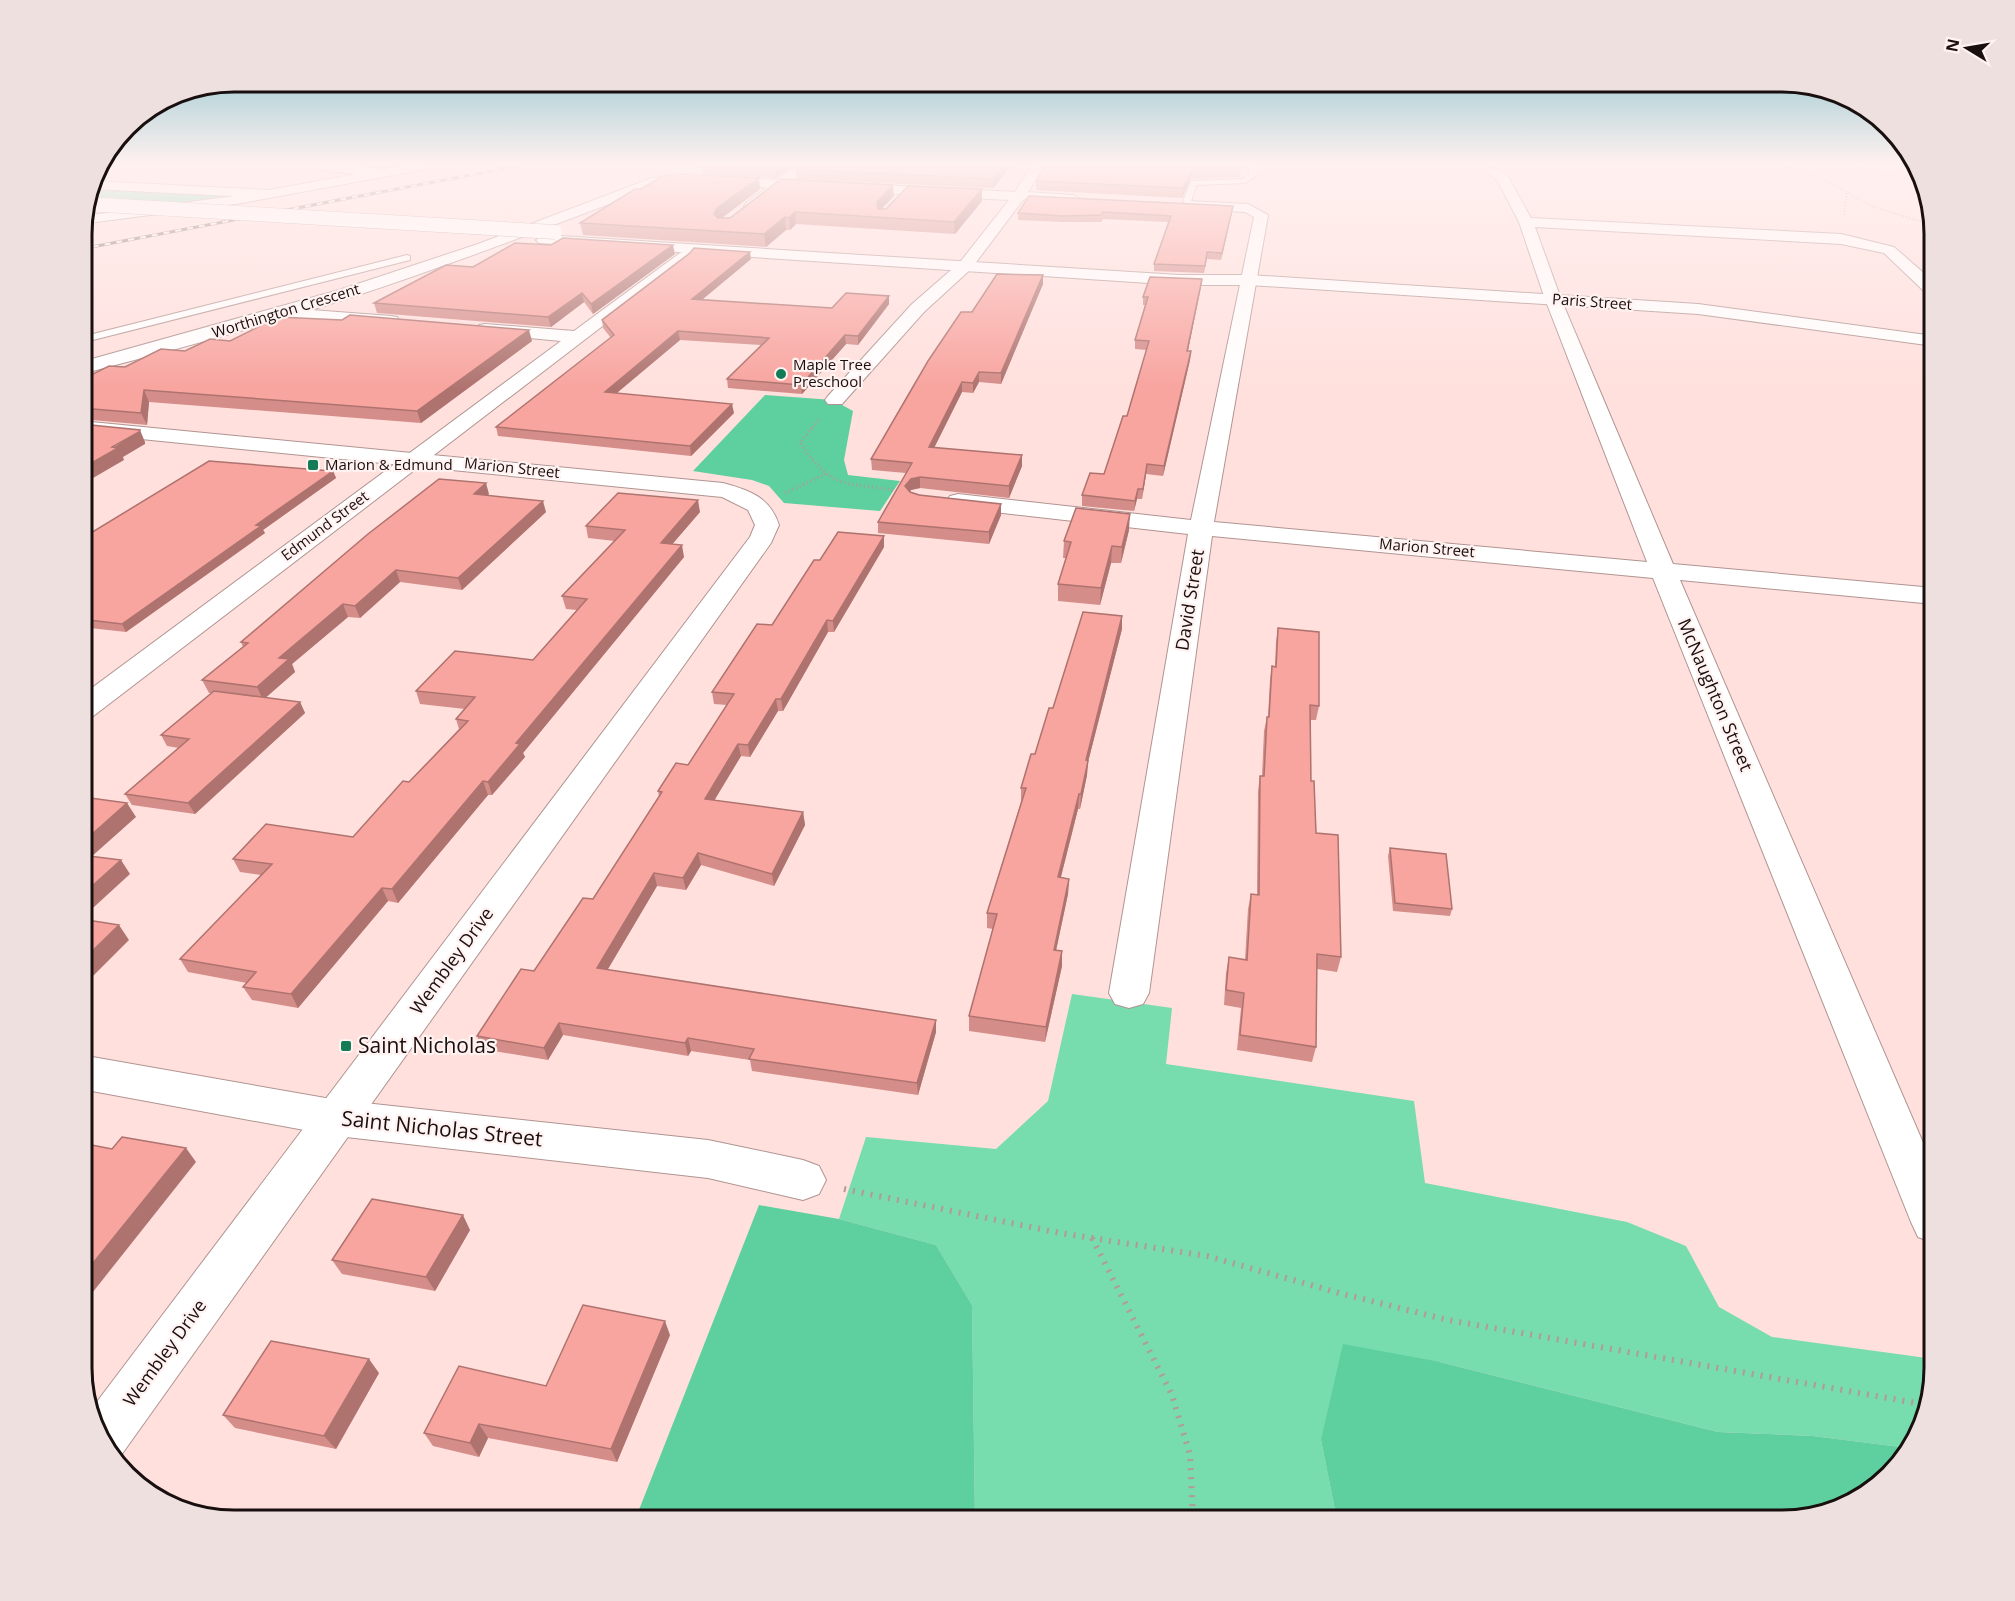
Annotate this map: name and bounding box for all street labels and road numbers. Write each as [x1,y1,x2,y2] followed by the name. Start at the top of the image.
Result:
[209,278,362,342] street label: Worthington Crescent
[1551,288,1633,314] street label: Paris Street
[463,452,561,482] street label: Marion Street
[277,486,372,565] street label: Edmund Street
[1379,533,1476,561] street label: Marion Street
[1169,547,1209,652] street label: David Street
[1673,615,1759,775] street label: McNaughton Street
[404,902,498,1019] street label: Wembley Drive
[340,1104,544,1152] street label: Saint Nicholas Street
[117,1294,211,1411] street label: Wembley Drive

